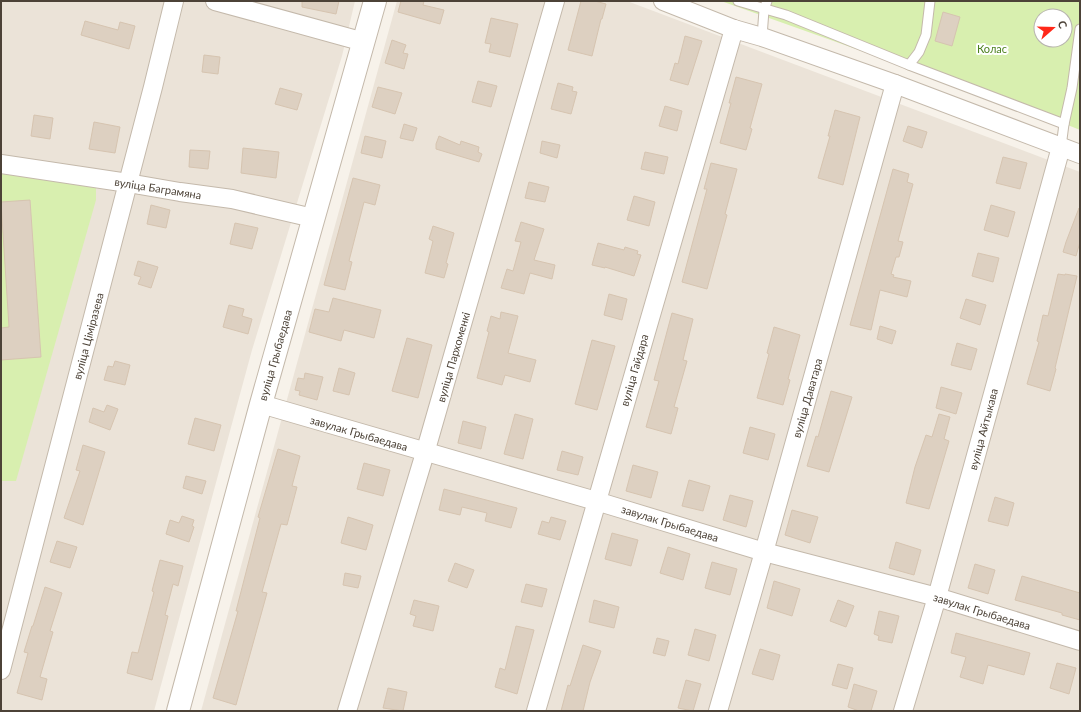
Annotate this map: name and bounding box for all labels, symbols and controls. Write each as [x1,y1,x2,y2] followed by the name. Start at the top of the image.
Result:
[1033,8,1073,48] north arrow
[1056,19,1070,31] text: С
[977,42,1007,55] park label: Колас
[114,175,202,201] street label: вуліца Баграмяна
[70,291,106,381] street label: вуліца Ціміразева
[256,308,294,402] street label: вуліца Грыбаедава
[434,310,472,404] street label: вуліца Пархоменкі
[617,332,651,408] street label: вуліца Гайдара
[789,357,825,439] street label: вуліца Даватара
[966,387,1000,471] street label: вуліца Айтыкава
[309,413,409,453] street label: завулак Грыбаедава
[620,502,720,544] street label: завулак Грыбаедава
[932,590,1032,632] street label: завулак Грыбаедава

